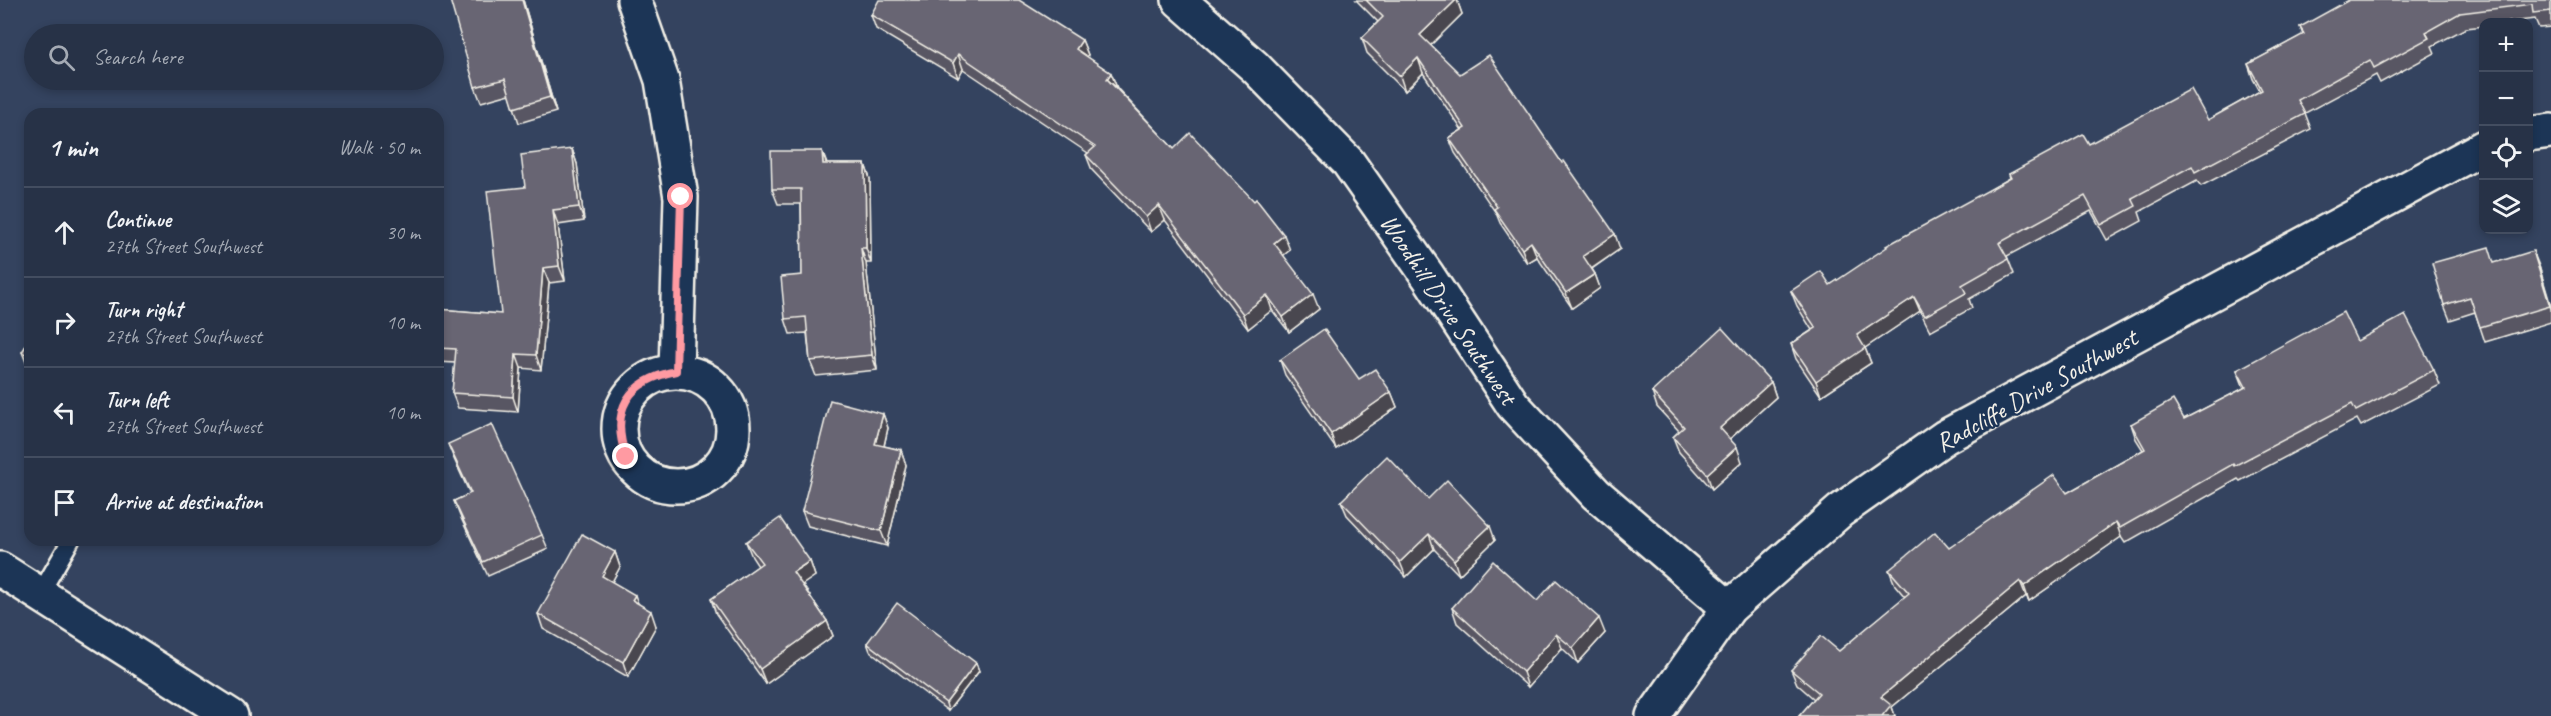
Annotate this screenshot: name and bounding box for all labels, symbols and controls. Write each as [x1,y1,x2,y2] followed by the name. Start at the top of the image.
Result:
[2479,18,2533,234] map controls
[2479,18,2533,72] button: +
[24,24,444,90] search box
[45,41,78,74] icon: search
[93,43,183,71] text: Search here
[2479,72,2533,126] button: −
[2479,126,2533,180] button: locate
[48,131,98,164] text: 1 min
[339,135,420,160] text: Walk · 50 m
[2479,180,2533,234] button: layers
[667,183,693,209] route start
[105,206,171,234] text: Continue
[1373,208,1526,413] street label: Woodhill Drive Southwest
[48,216,81,249] icon: ahead
[386,220,420,245] text: 30 m
[105,234,262,259] text: 27th Street Southwest
[105,296,182,324] text: Turn right
[48,306,81,339] icon: right
[386,310,420,335] text: 10 m
[1929,320,2145,460] street label: Radcliffe Drive Southwest
[105,324,262,349] text: 27th Street Southwest
[105,386,169,414] text: Turn left
[48,396,81,429] icon: left
[386,400,420,425] text: 10 m
[105,414,262,439] text: 27th Street Southwest
[612,443,638,469] route end
[48,486,81,519] icon: arrive
[105,488,262,516] text: Arrive at destination

